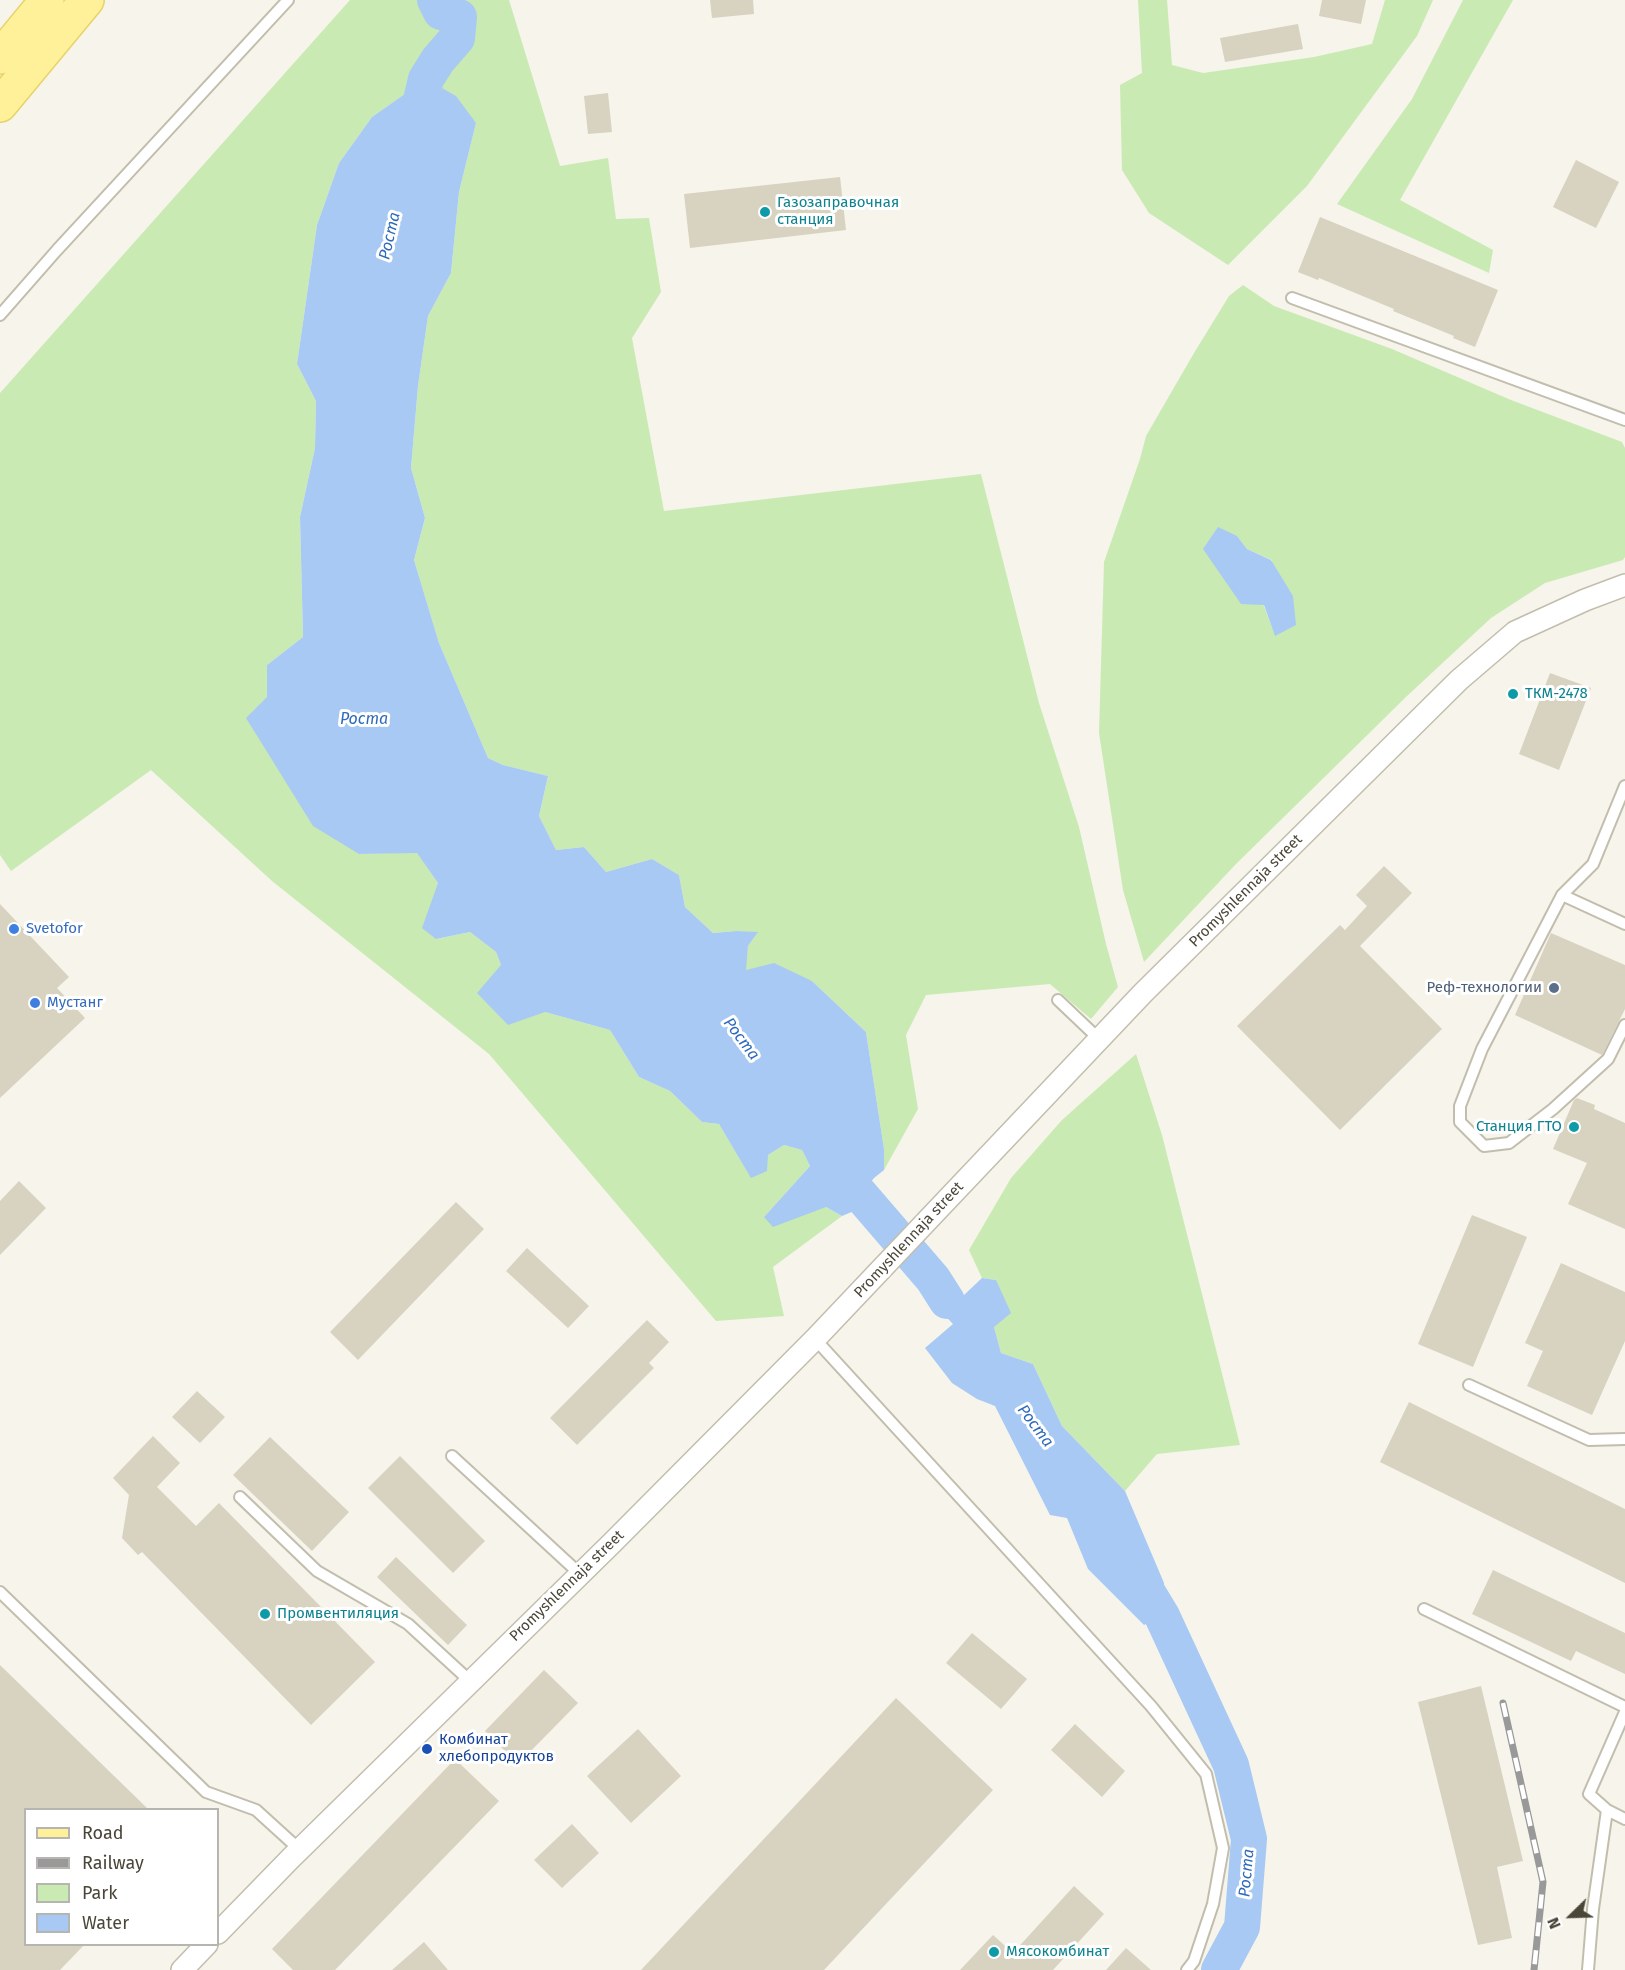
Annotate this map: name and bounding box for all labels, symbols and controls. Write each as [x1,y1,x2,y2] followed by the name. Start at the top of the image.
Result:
[777,194,899,229] place label: Газозаправочная станция
[758,205,772,219] marker: Газозаправочная станция
[375,210,405,262] water label: Роста
[1525,685,1588,703] place label: ТКМ-2478
[1506,687,1520,701] marker: ТКМ-2478
[340,710,388,730] water label: Роста
[1186,831,1306,951] street label: Promyshlennaja street
[26,920,83,938] place label: Svetofor
[7,922,21,936] marker: Svetofor
[1427,979,1542,997] place label: Реф-технологии
[1547,981,1561,995] marker: Реф-технологии
[47,994,103,1012] place label: Мустанг
[28,996,42,1010] marker: Мустанг
[719,1014,763,1064] water label: Роста
[1476,1118,1562,1136] place label: Станция ГТО
[1567,1120,1581,1134] marker: Станция ГТО
[850,1178,968,1302] street label: Promyshlennaja street
[1013,1401,1057,1451] water label: Роста
[506,1527,628,1645] street label: Promyshlennaja street
[277,1605,399,1623] place label: Промвентиляция
[258,1607,272,1621] marker: Промвентиляция
[439,1731,554,1766] place label: Комбинат хлебопродуктов
[420,1742,434,1756] marker: Комбинат хлебопродуктов
[24,1808,219,1946] legend
[82,1822,124,1844] text: Road
[1235,1848,1259,1898] water label: Роста
[82,1852,144,1874] text: Railway
[82,1882,117,1904] text: Park
[1541,1886,1601,1946] north arrow
[82,1912,129,1934] text: Water
[1543,1915,1565,1932] text: N
[1006,1943,1109,1961] place label: Мясокомбинат
[987,1945,1001,1959] marker: Мясокомбинат

